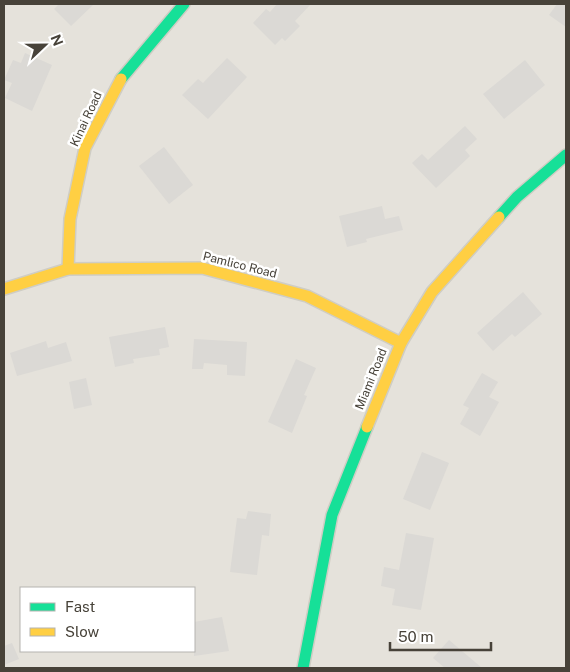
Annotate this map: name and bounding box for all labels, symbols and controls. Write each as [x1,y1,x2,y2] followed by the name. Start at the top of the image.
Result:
[20,20,70,70] north arrow
[48,32,67,48] text: N
[67,89,105,149] street label: Kinai Road
[202,249,278,281] street label: Pamlico Road
[352,346,390,412] street label: Miami Road
[20,587,195,652] legend
[65,598,95,615] text: Fast
[390,620,491,652] scale bar
[65,623,100,640] text: Slow
[398,628,433,645] text: 50 m

